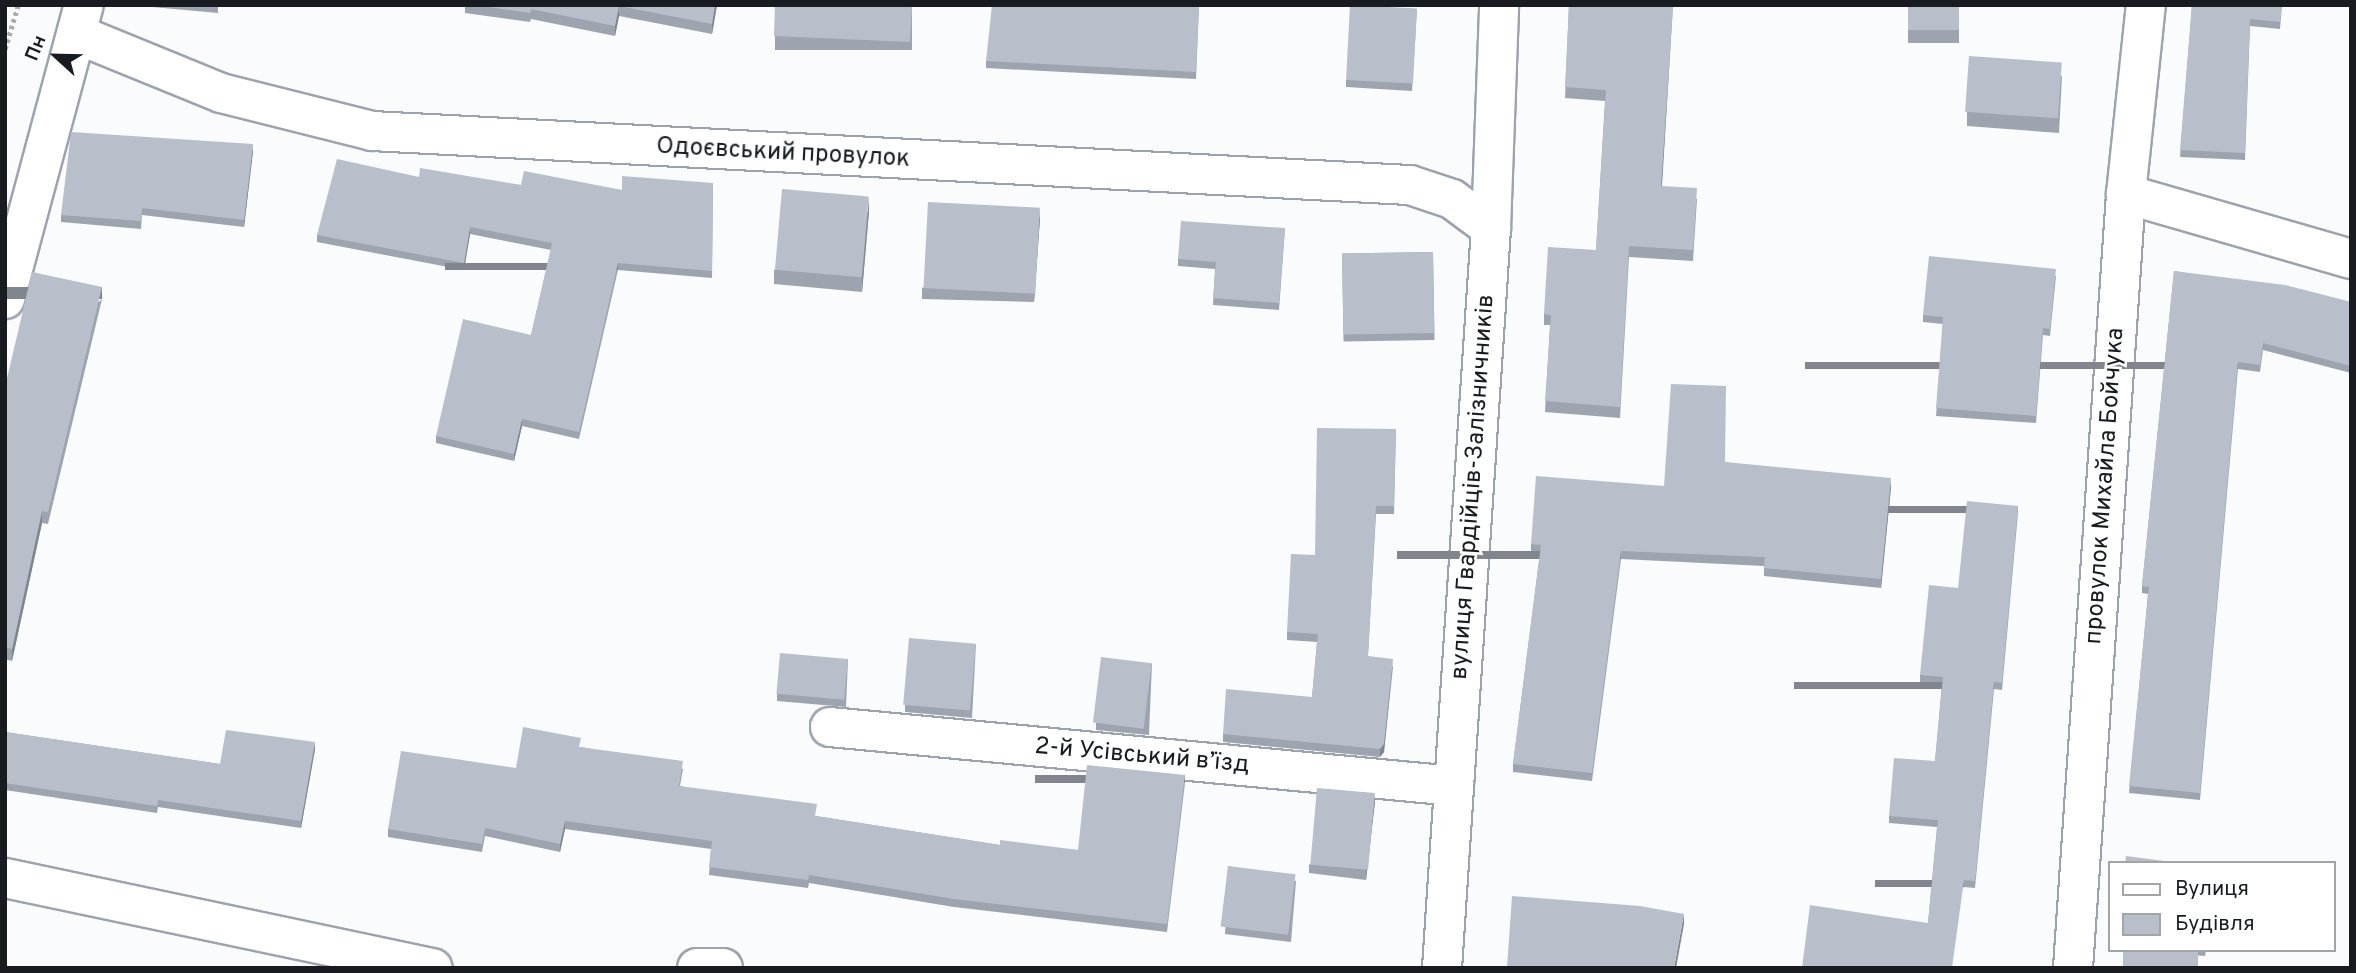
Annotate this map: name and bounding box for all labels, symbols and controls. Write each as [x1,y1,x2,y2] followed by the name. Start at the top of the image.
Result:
[21,21,91,91] north arrow
[21,32,52,65] text: Пн
[655,133,911,175] street label: Одоєвський провулок
[1446,293,1502,681] street label: вулиця Гвардійців-Залізничників
[2081,327,2131,645] street label: провулок Михайла Бойчука
[1034,733,1250,781] street label: 2-й Усівський в’їзд
[2108,861,2335,952] legend
[2175,876,2249,903] text: Вулиця
[2175,911,2255,938] text: Будівля

